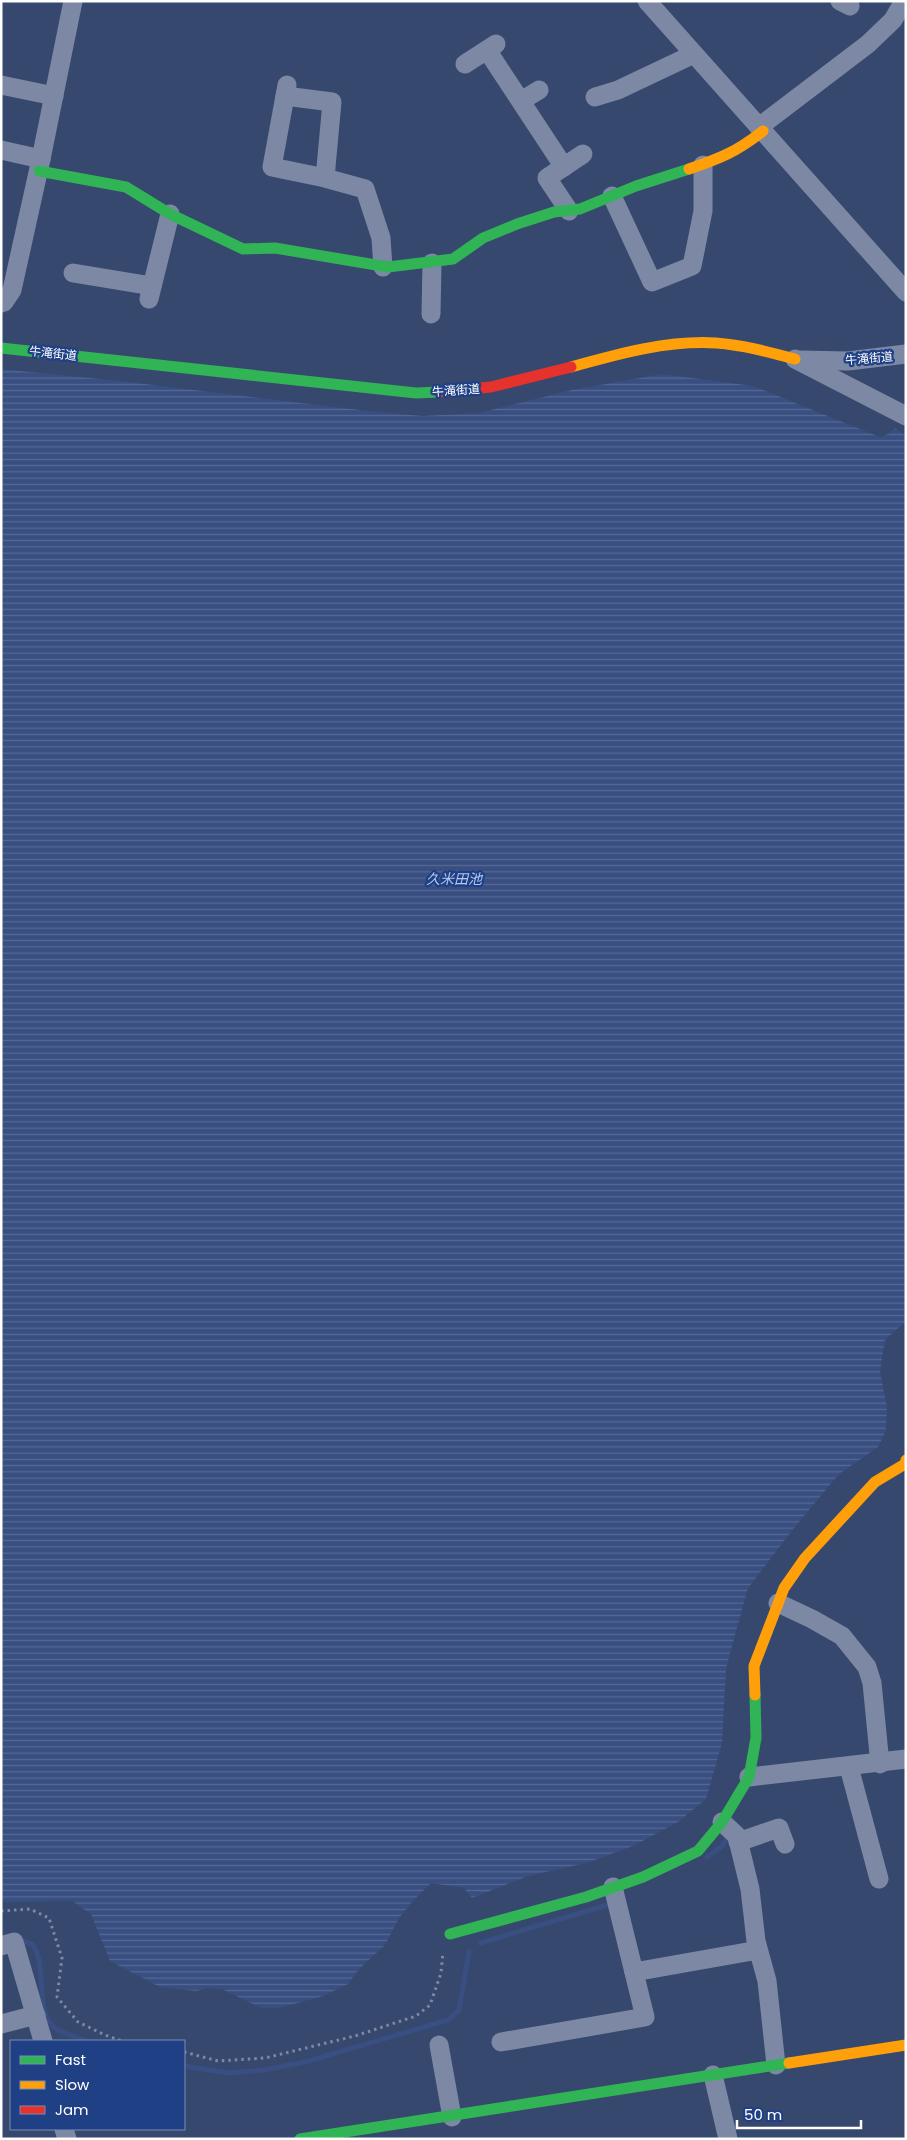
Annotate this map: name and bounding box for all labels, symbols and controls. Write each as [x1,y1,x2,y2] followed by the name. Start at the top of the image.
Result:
[28,342,78,364] street label: 牛滝街道
[844,347,894,369] street label: 牛滝街道
[431,380,481,400] street label: 牛滝街道
[426,869,484,889] water label: 久米田池
[10,2040,185,2130] legend
[55,2049,86,2070] text: Fast
[55,2074,90,2095] text: Slow
[737,2098,861,2130] scale bar
[55,2099,89,2120] text: Jam
[744,2104,782,2125] text: 50 m

